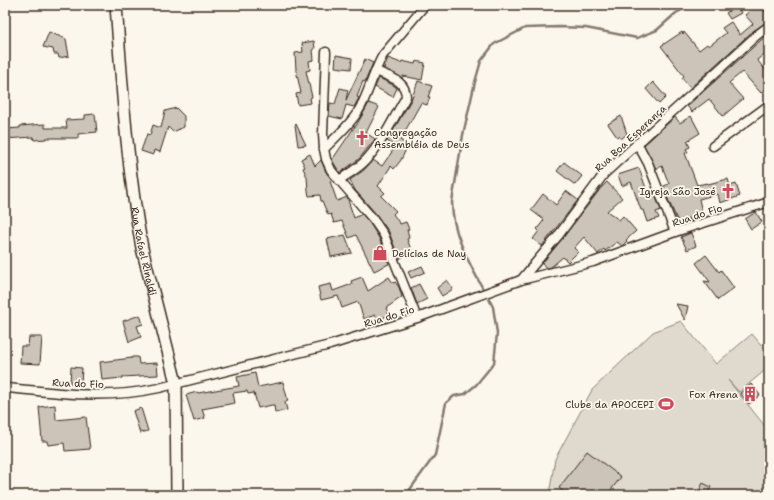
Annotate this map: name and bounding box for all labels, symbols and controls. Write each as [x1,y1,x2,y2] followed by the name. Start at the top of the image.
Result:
[592,101,669,175] street label: Rua Boa Esperança
[374,126,470,151] place label: Congregação Assembléia de Deus
[353,129,371,147] church icon: Congregação Assembléia de Deus
[719,182,737,200] church icon: Igreja São José
[640,185,716,198] place label: Igreja São José
[670,201,724,230] street label: Rua do Fio
[128,206,160,297] street label: Rua Rafael Rinaldi
[371,244,389,262] shop icon: Delícias de Nay
[392,247,467,260] place label: Delícias de Nay
[362,303,416,330] street label: Rua do Fio
[52,376,104,391] street label: Rua do Fio
[741,385,759,403] building icon: Fox Arena
[689,388,739,401] place label: Fox Arena
[657,395,675,413] sports icon: Clube da APOCEPI
[565,398,654,411] place label: Clube da APOCEPI

